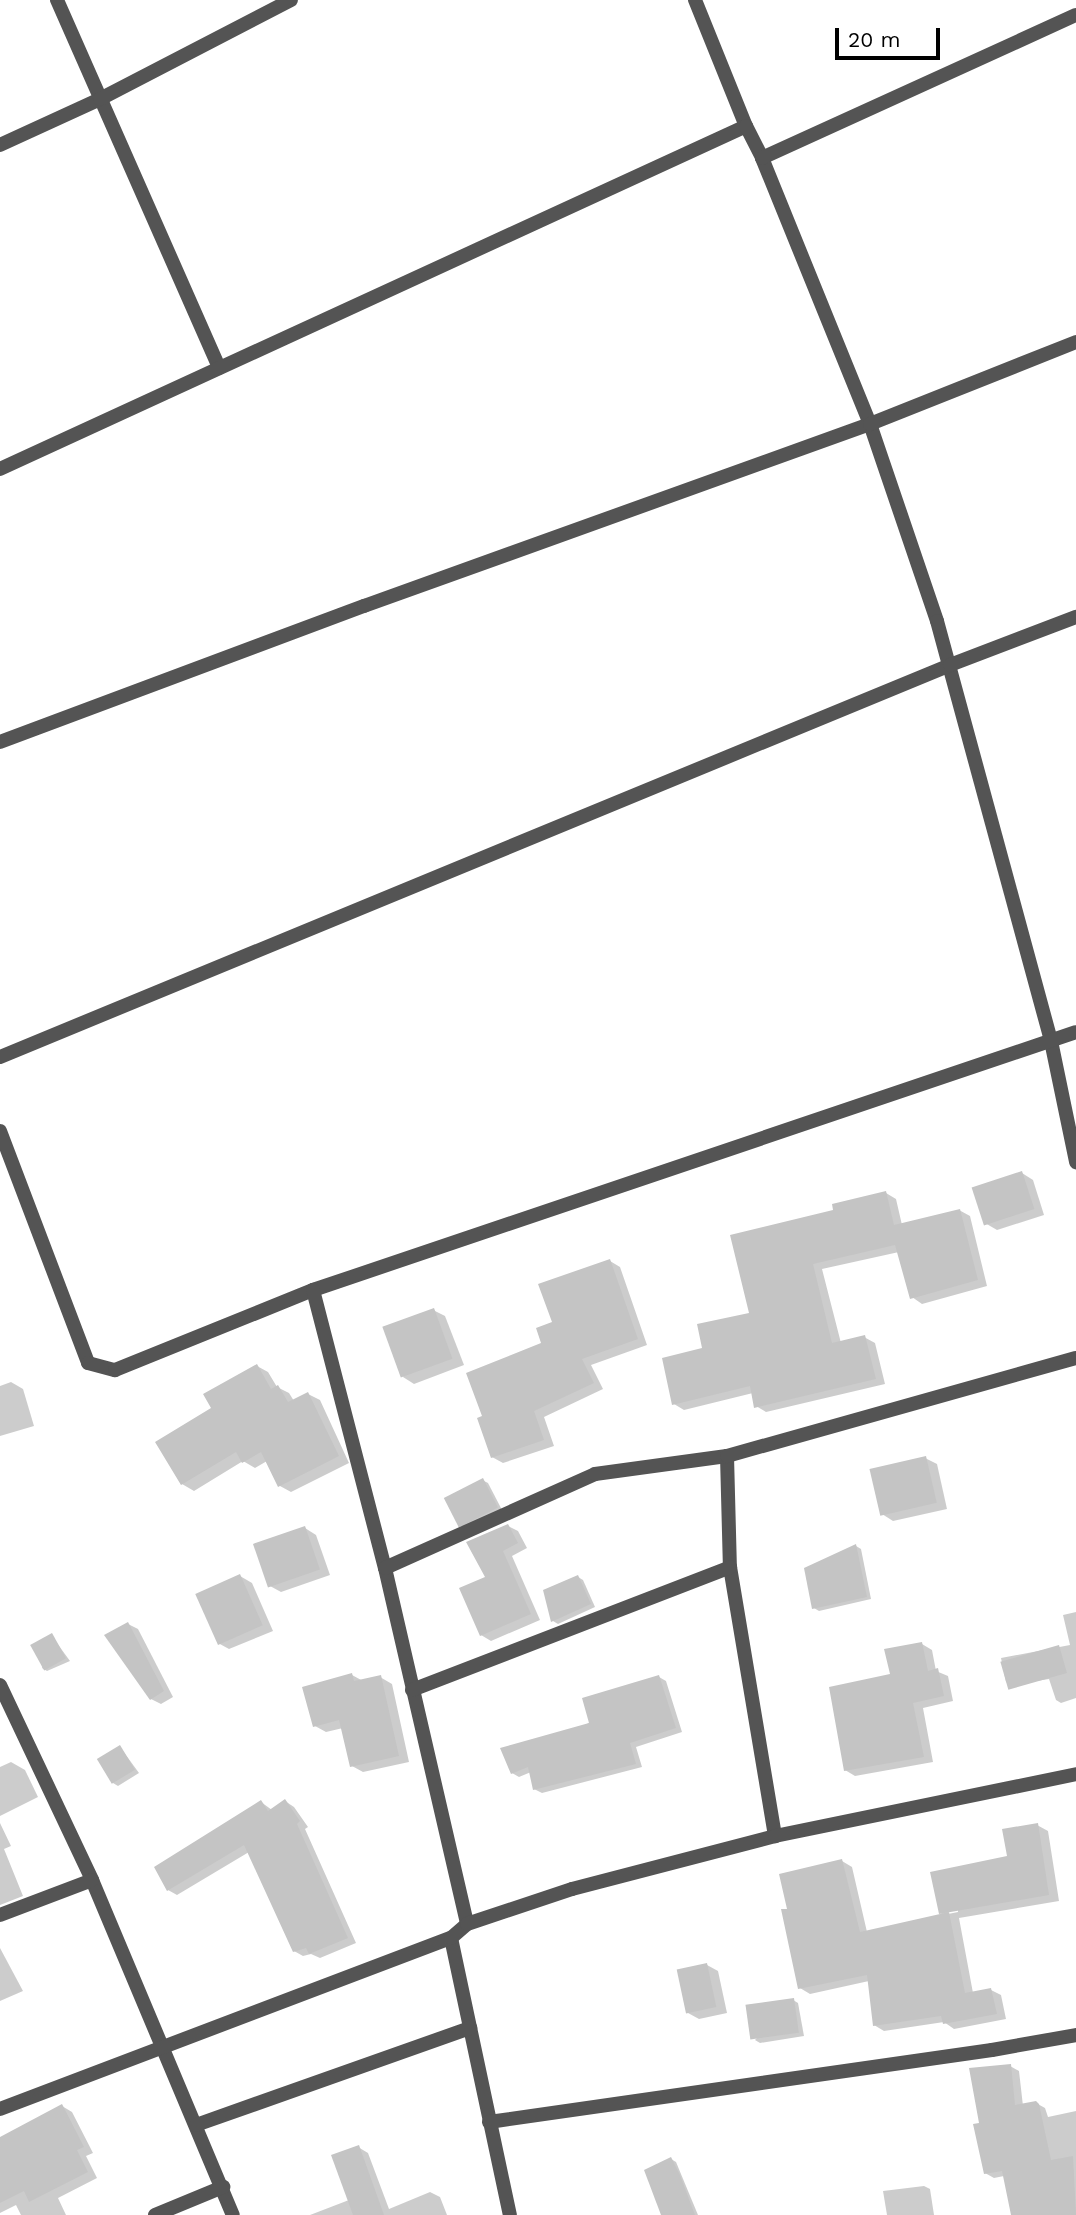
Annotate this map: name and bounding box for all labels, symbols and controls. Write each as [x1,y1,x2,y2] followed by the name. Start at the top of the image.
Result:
[838,14,943,58] scale bar
[848,27,900,52] text: 20 m

